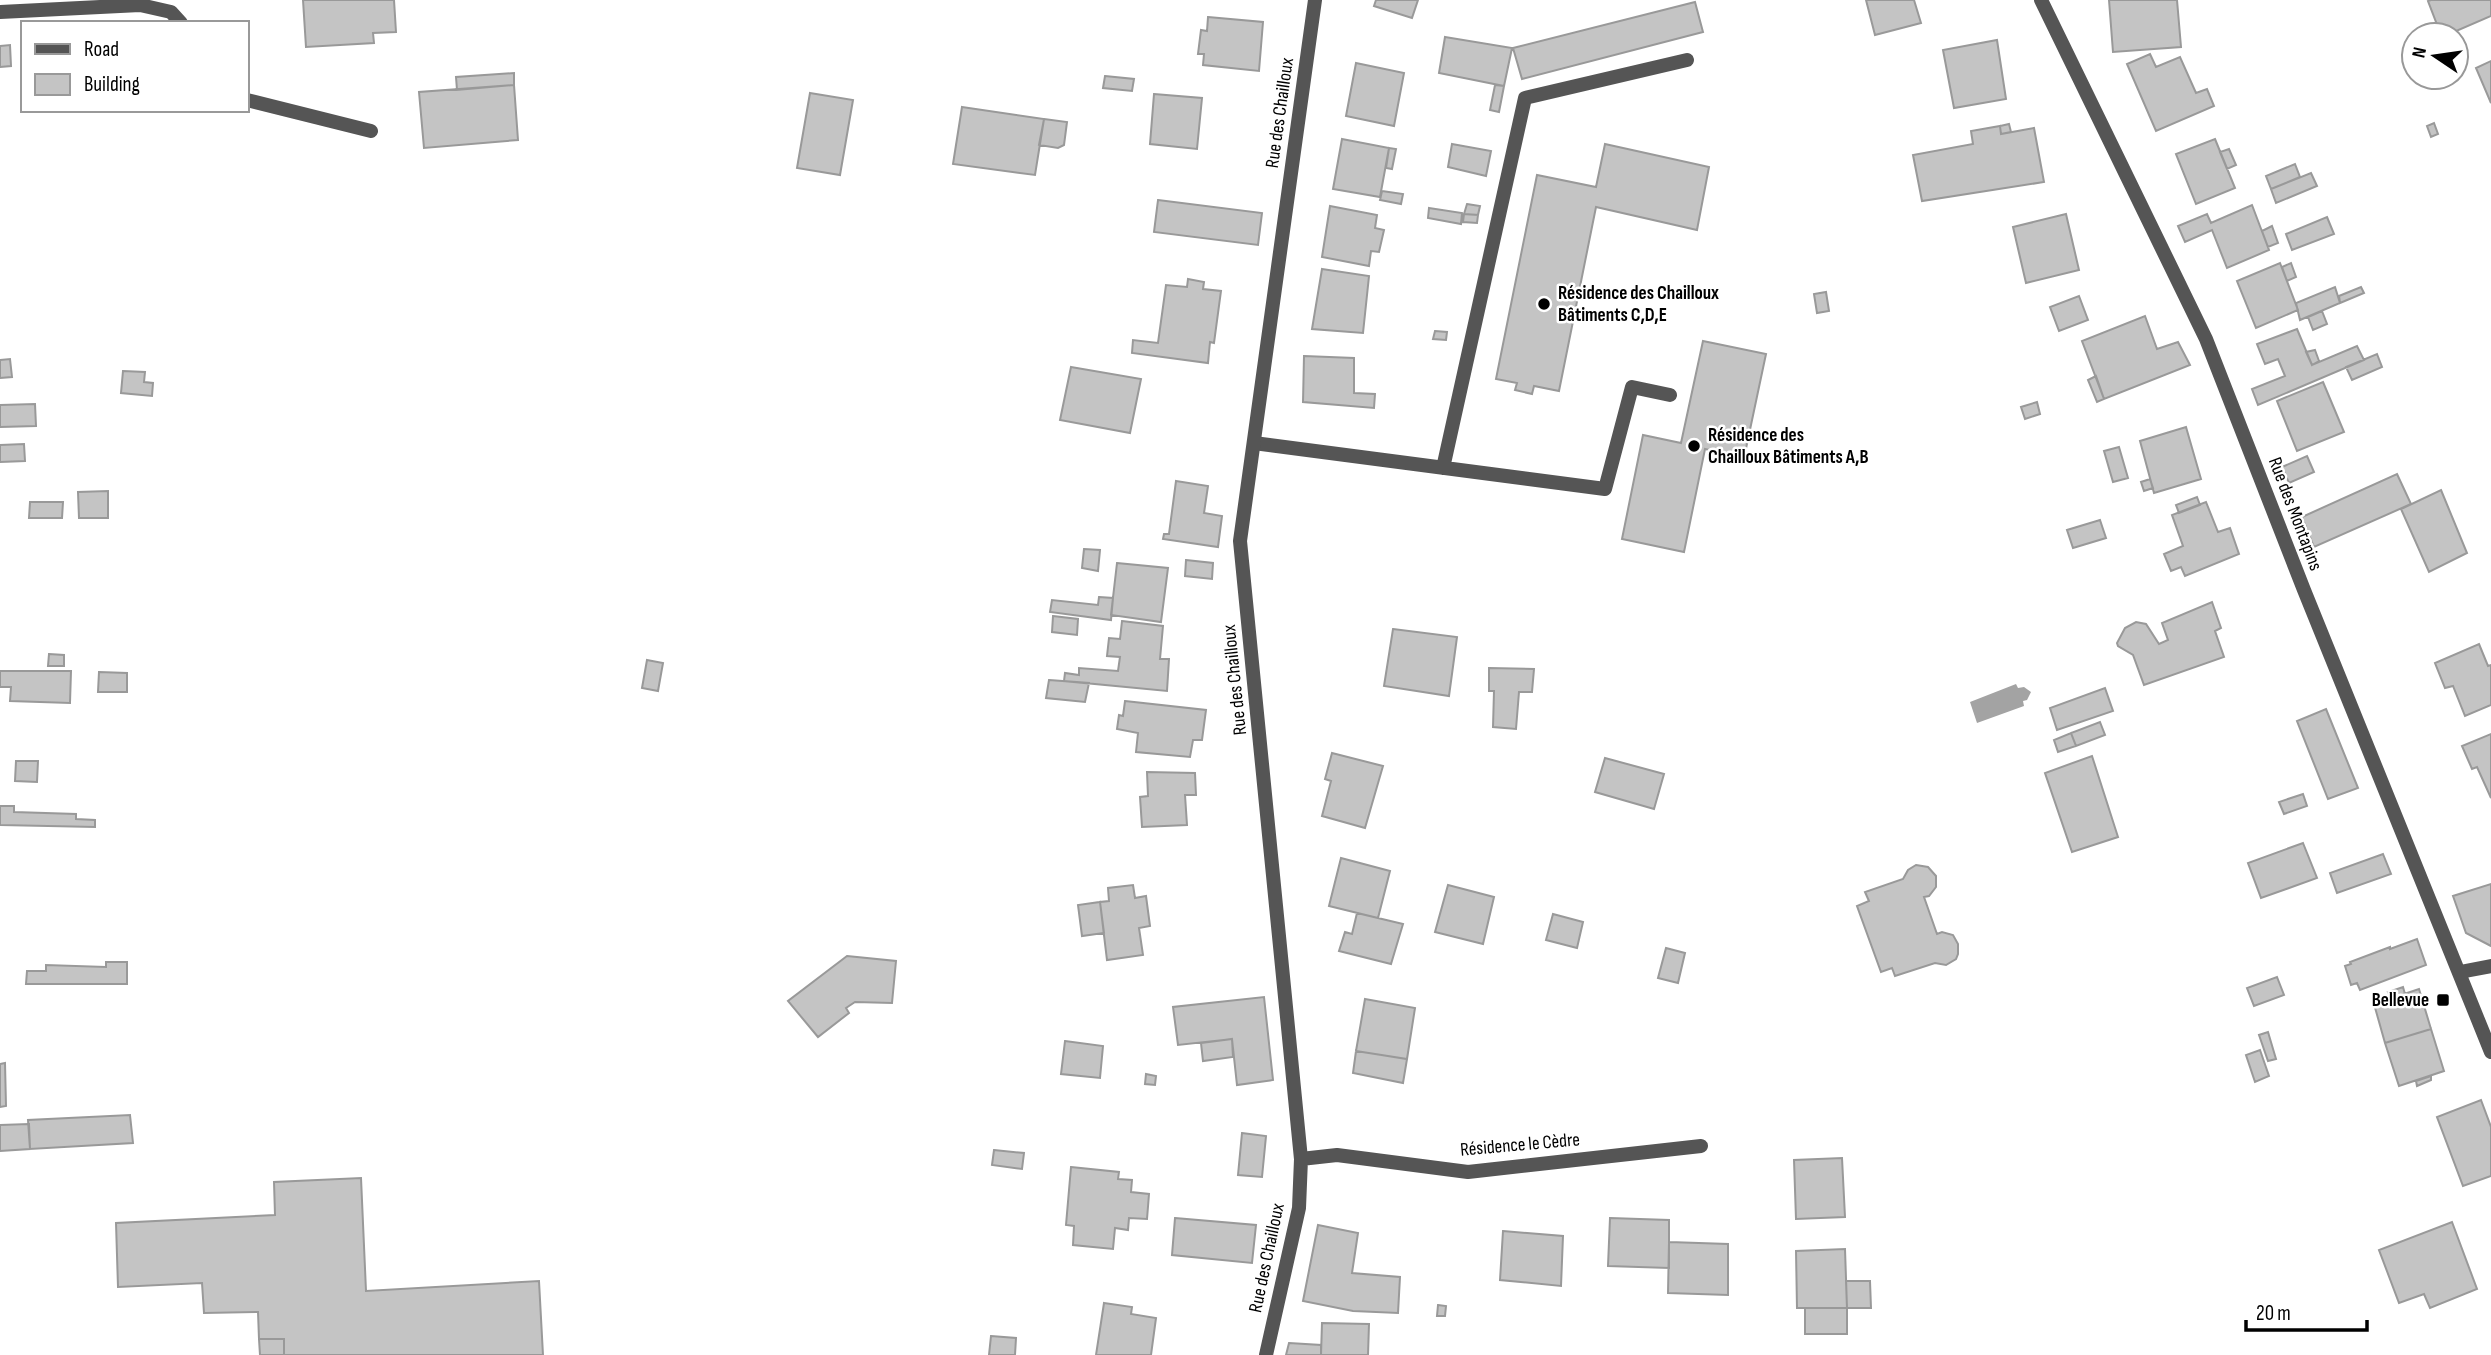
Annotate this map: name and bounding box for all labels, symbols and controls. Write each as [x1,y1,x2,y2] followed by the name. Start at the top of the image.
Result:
[21,21,248,112] legend
[2400,21,2470,91] north arrow
[84,37,119,62] text: Road
[2408,45,2432,60] text: N
[1261,56,1299,170] street label: Rue des Chailloux
[84,72,140,97] text: Building
[1558,282,1719,327] place label: Résidence des Chailloux Bâtiments C,D,E
[1536,296,1552,312] marker: Résidence des Chailloux Bâtiments C,D,E
[1708,424,1869,469] place label: Résidence des Chailloux Bâtiments A,B
[1686,438,1702,454] marker: Résidence des Chailloux Bâtiments A,B
[2263,454,2327,574] street label: Rue des Montapins
[1218,624,1252,736] street label: Rue des Chailloux
[2372,989,2429,1012] place label: Bellevue
[2435,992,2451,1008] marker: Bellevue
[1459,1128,1581,1162] street label: Résidence le Cèdre
[1244,1201,1290,1315] street label: Rue des Chailloux
[2246,1288,2367,1332] scale bar
[2256,1301,2291,1326] text: 20 m

